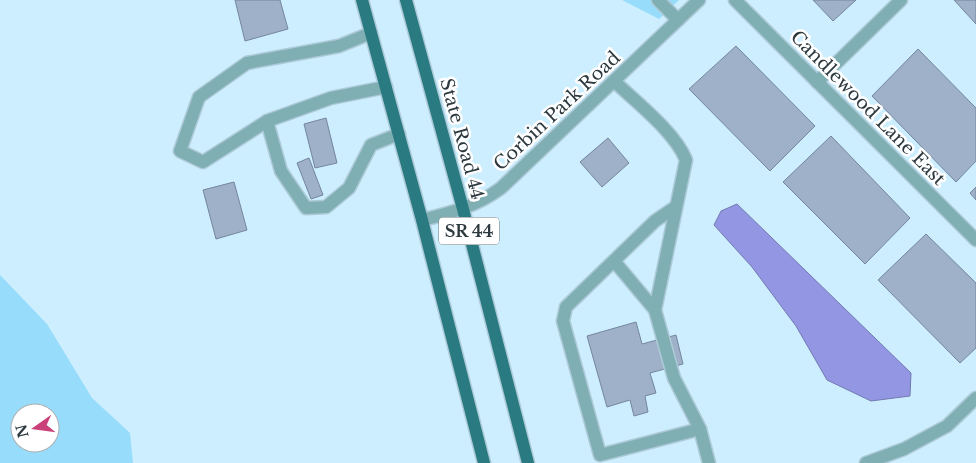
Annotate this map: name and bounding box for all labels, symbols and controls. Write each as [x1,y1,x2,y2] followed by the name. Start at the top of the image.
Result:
[786,26,950,190] street label: Candlewood Lane East
[489,47,625,175] street label: Corbin Park Road
[435,76,489,202] street label: State Road 44
[439,218,499,245] road number: SR 44
[10,403,60,453] north arrow
[12,423,33,440] text: N

